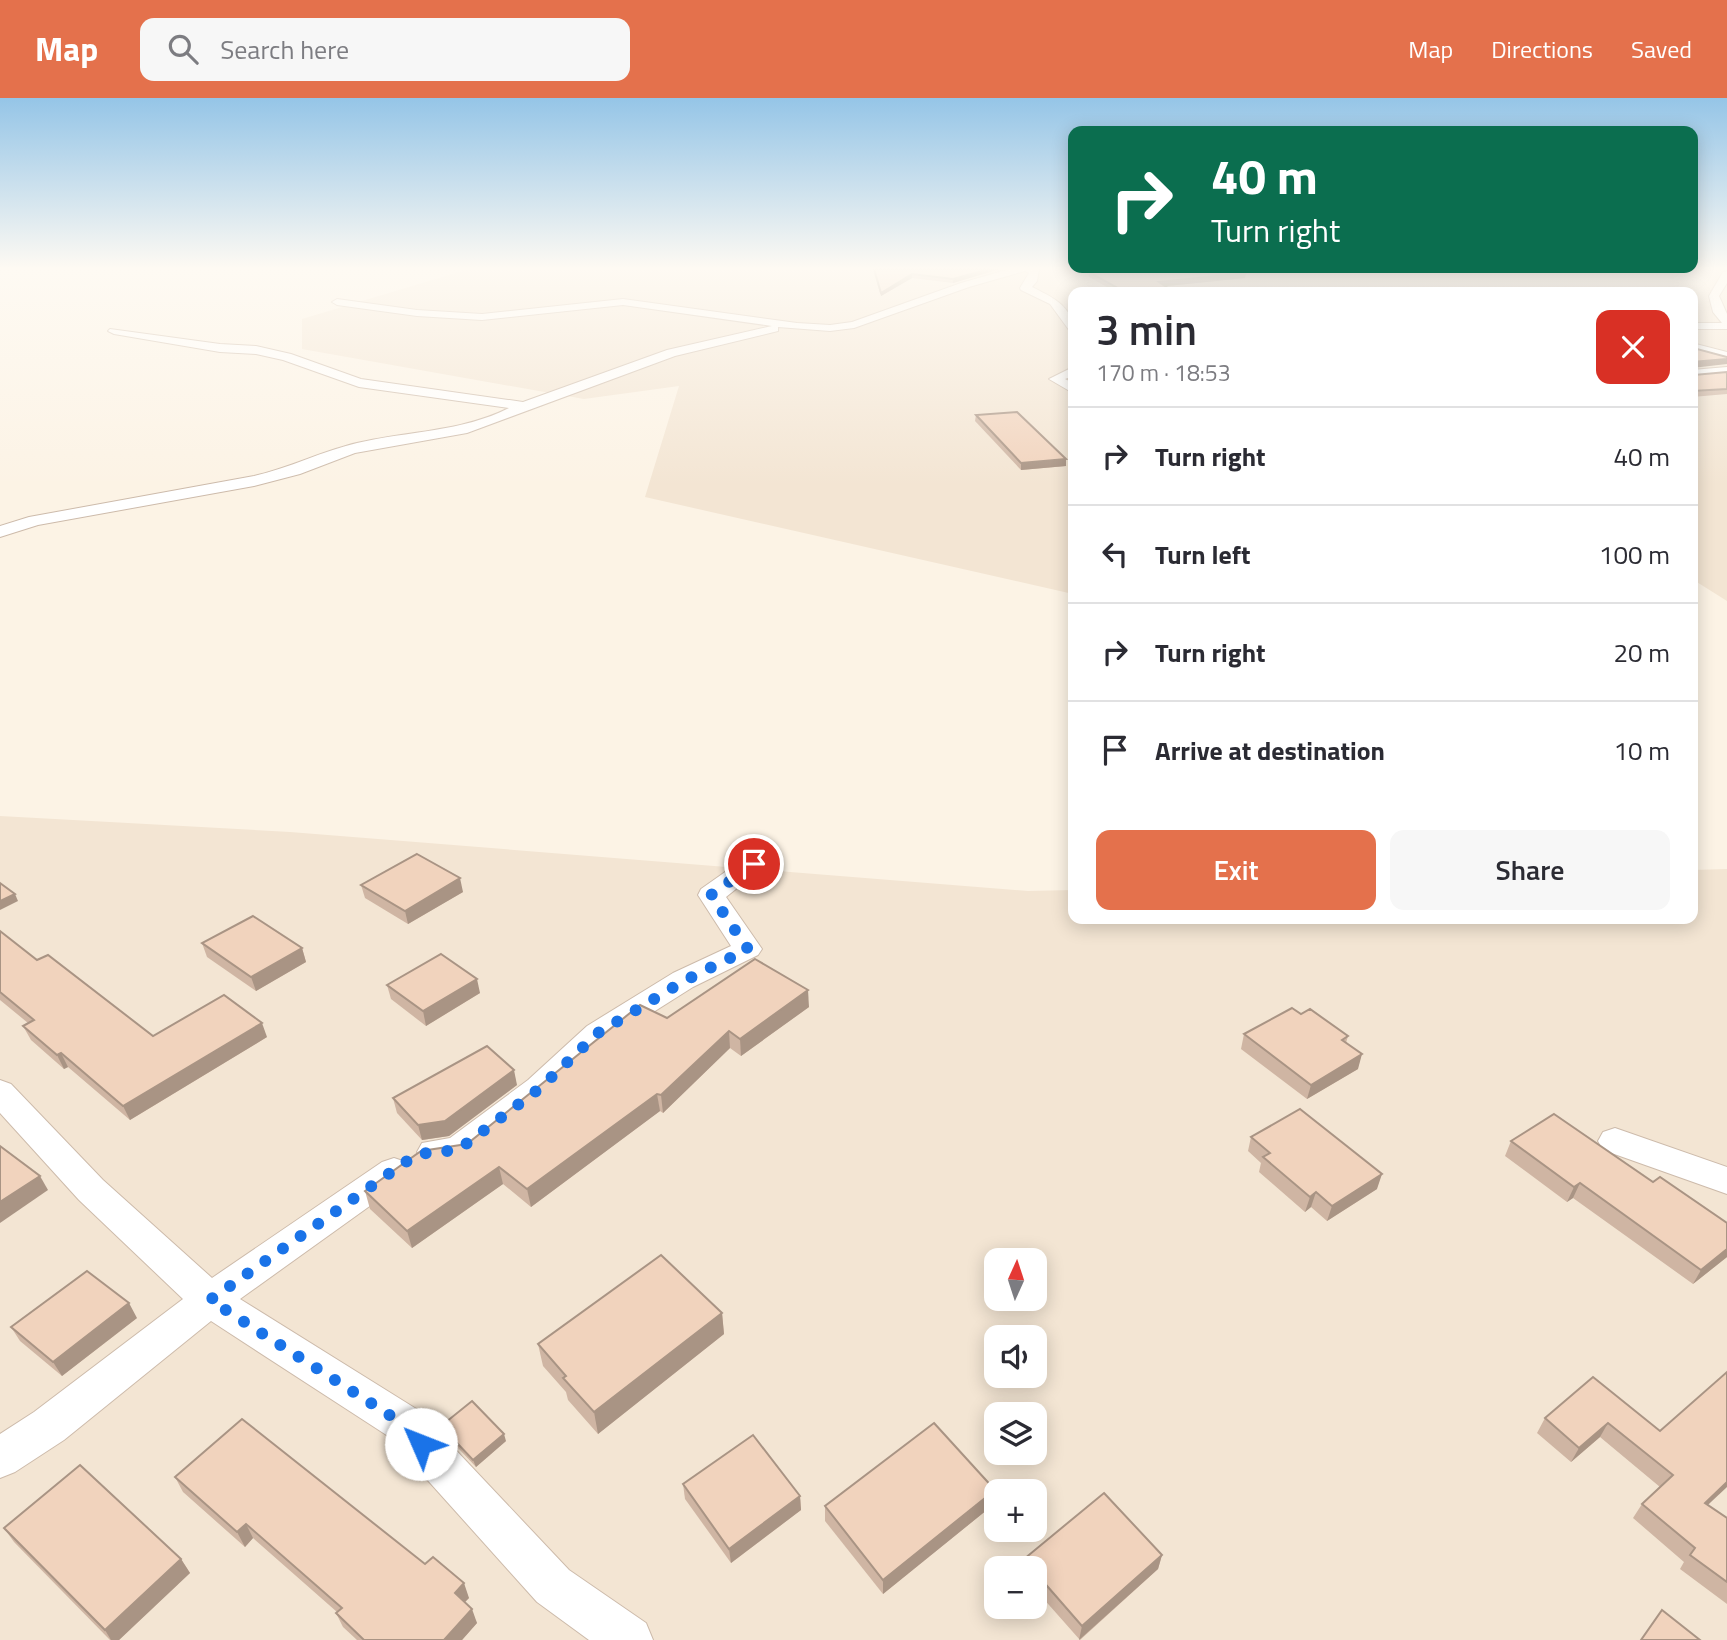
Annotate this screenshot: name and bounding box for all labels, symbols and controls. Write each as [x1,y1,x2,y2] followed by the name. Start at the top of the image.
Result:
[140,18,630,81] search box
[35,24,98,74] text: Map
[164,30,202,68] icon: search
[220,30,349,69] text: Search here
[1408,31,1453,67] text: Map
[1491,31,1593,67] text: Directions
[1631,31,1692,67] text: Saved
[1211,138,1318,213] text: 40 m
[1096,154,1187,245] icon: right
[1211,206,1340,254] text: Turn right
[1096,297,1197,361] text: 3 min
[1596,310,1670,384] button: close
[1096,355,1231,390] text: 170 m · 18:53
[1096,437,1134,475] icon: right
[1155,437,1266,476] text: Turn right
[1613,437,1670,476] text: 40 m
[1096,535,1134,573] icon: left
[1155,535,1250,574] text: Turn left
[1599,535,1670,574] text: 100 m
[1096,633,1134,671] icon: right
[1155,633,1266,672] text: Turn right
[1613,633,1670,672] text: 20 m
[1096,731,1134,769] icon: arrive
[1155,731,1385,770] text: Arrive at destination
[1613,731,1670,770] text: 10 m
[1096,830,1376,910] button: Exit
[1390,830,1670,910] button: Share
[724,834,784,894] pin
[735,845,773,883] icon: arrive
[984,1248,1046,1311] north arrow
[984,1248,1047,1619] map controls
[984,1325,1047,1388] button: sound
[984,1402,1047,1465] button: layers
[384,1407,458,1481] position arrow
[984,1479,1047,1542] button: +
[984,1556,1047,1619] button: −

